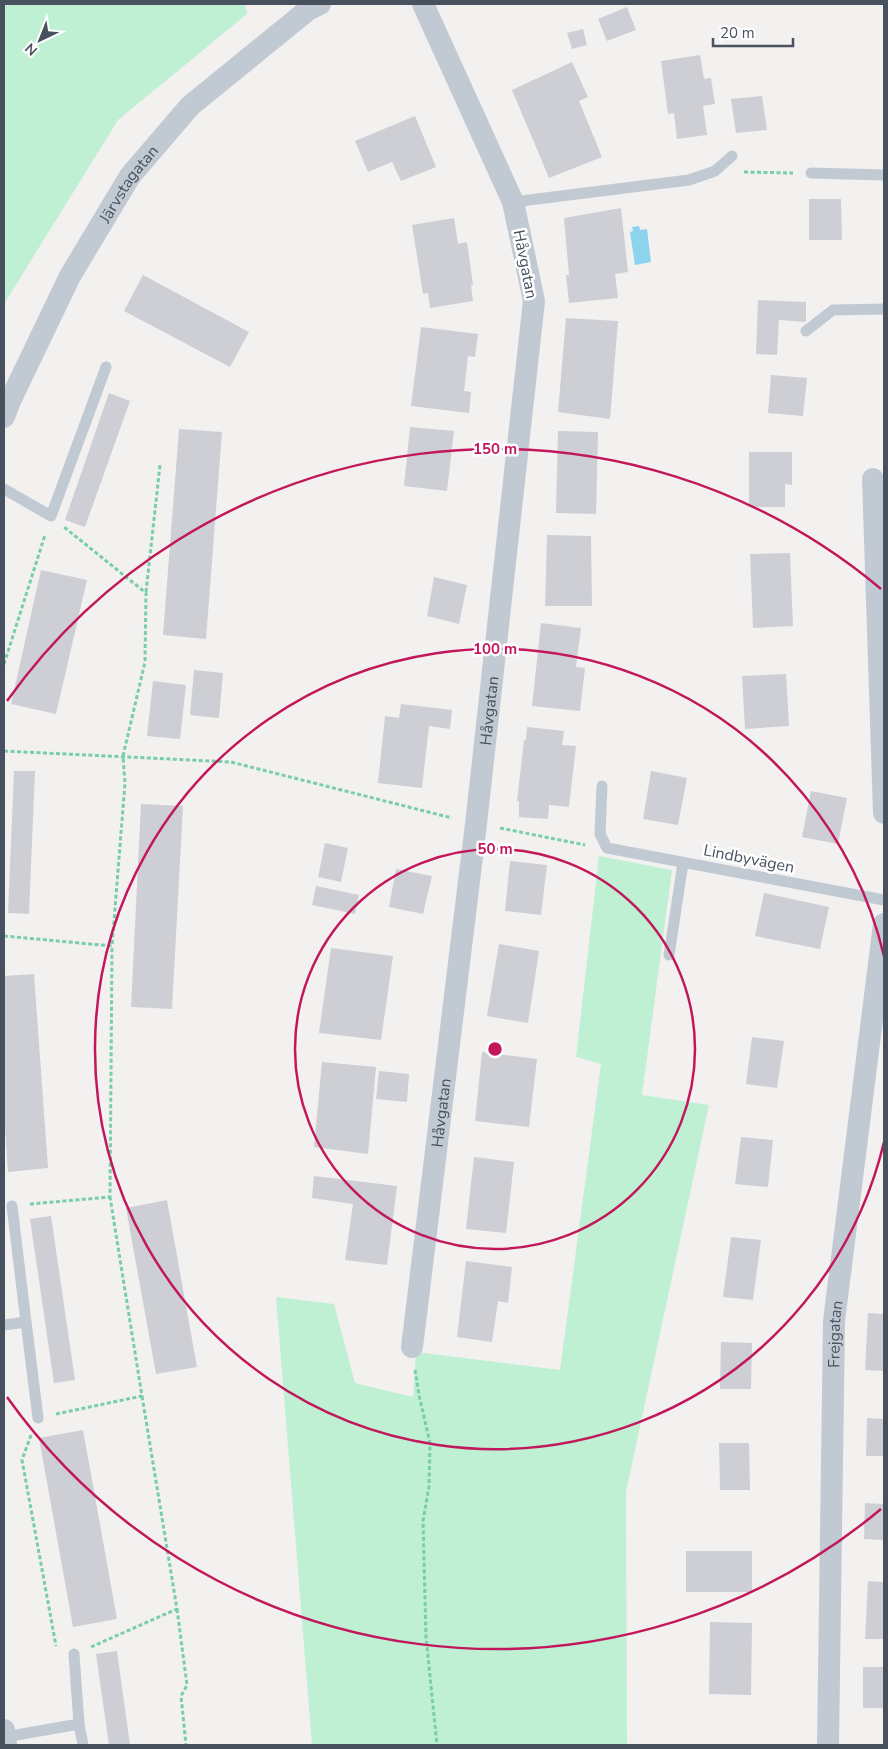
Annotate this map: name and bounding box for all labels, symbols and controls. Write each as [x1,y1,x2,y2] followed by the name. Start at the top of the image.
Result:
[15,15,65,65] north arrow
[713,15,793,47] scale bar
[720,23,755,43] text: 20 m
[21,39,42,60] text: N
[94,141,164,228] street label: Järvstagatan
[508,228,542,301] street label: Håvgatan
[473,439,517,459] text: 150 m
[473,639,517,659] text: 100 m
[475,675,504,747] street label: Håvgatan
[477,839,513,859] text: 50 m
[702,839,796,879] street label: Lindbyvägen
[486,1040,504,1058] centre of rings
[427,1077,457,1149] street label: Håvgatan
[823,1299,849,1368] street label: Frejgatan

